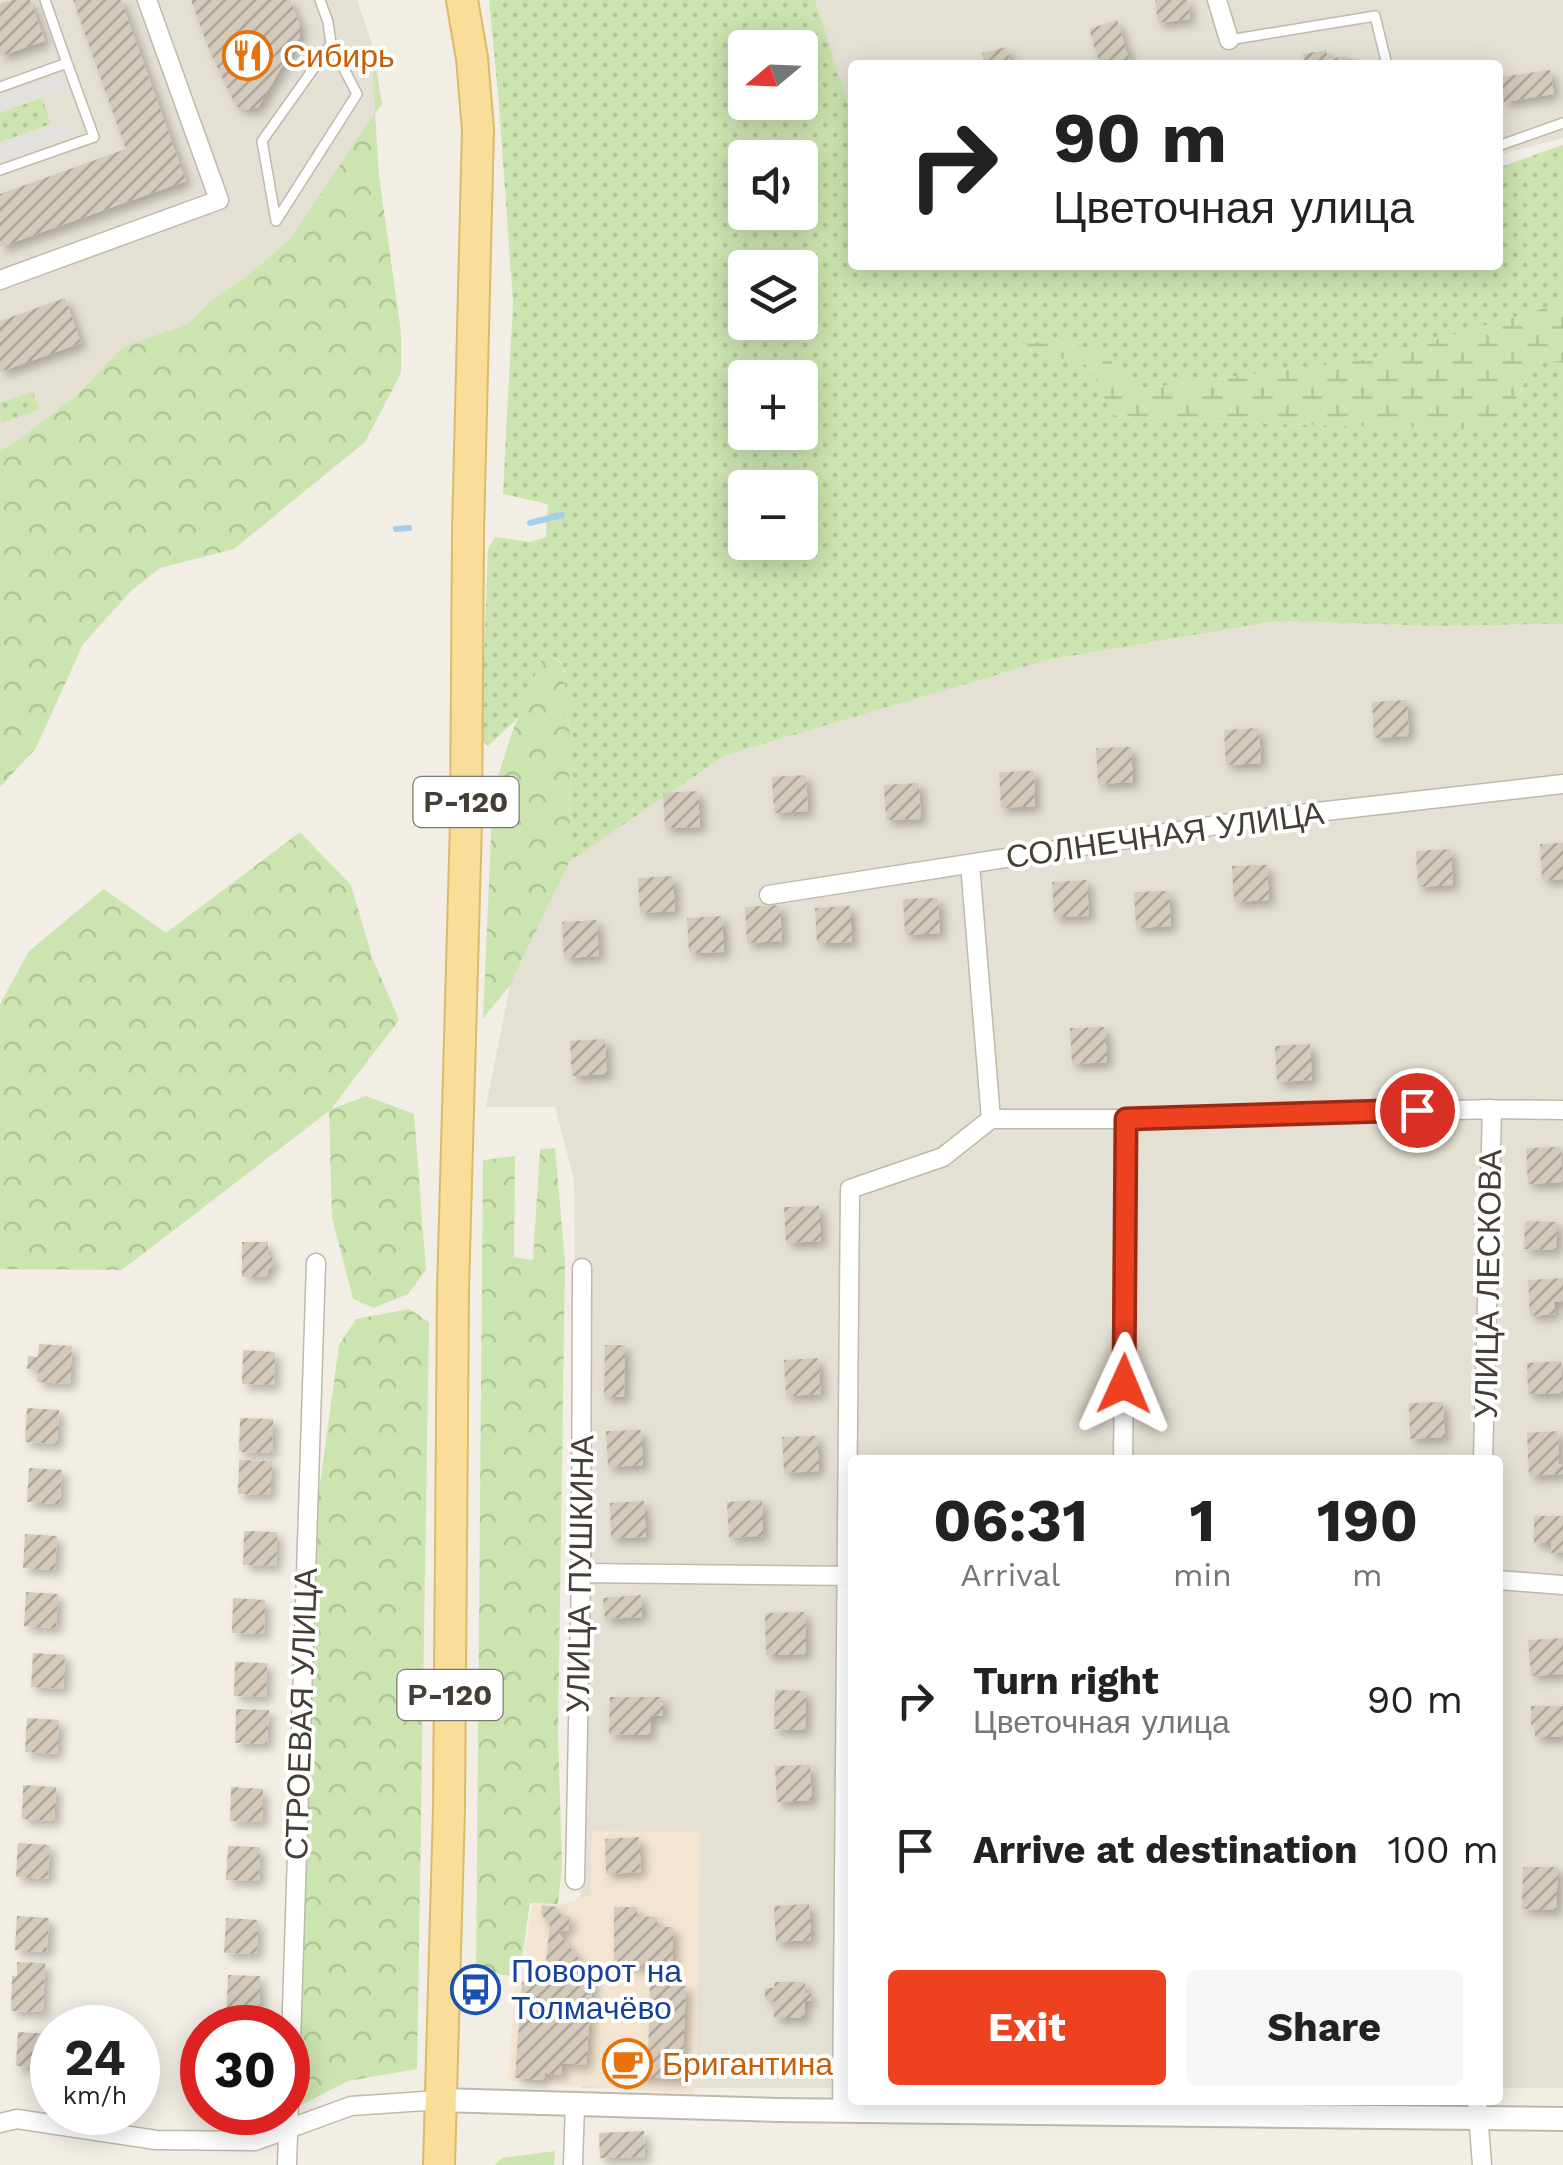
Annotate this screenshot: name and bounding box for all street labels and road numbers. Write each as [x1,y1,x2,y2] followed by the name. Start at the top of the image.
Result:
[414,777,518,827] road number: Р-120
[1004,794,1327,876] street label: СОЛНЕЧНАЯ УЛИЦА
[1467,1148,1509,1419] street label: УЛИЦА ЛЕСКОВА
[559,1434,601,1713] street label: УЛИЦА ПУШКИНА
[277,1567,325,1861] street label: СТРОЕВАЯ УЛИЦА
[398,1670,502,1720] road number: Р-120

